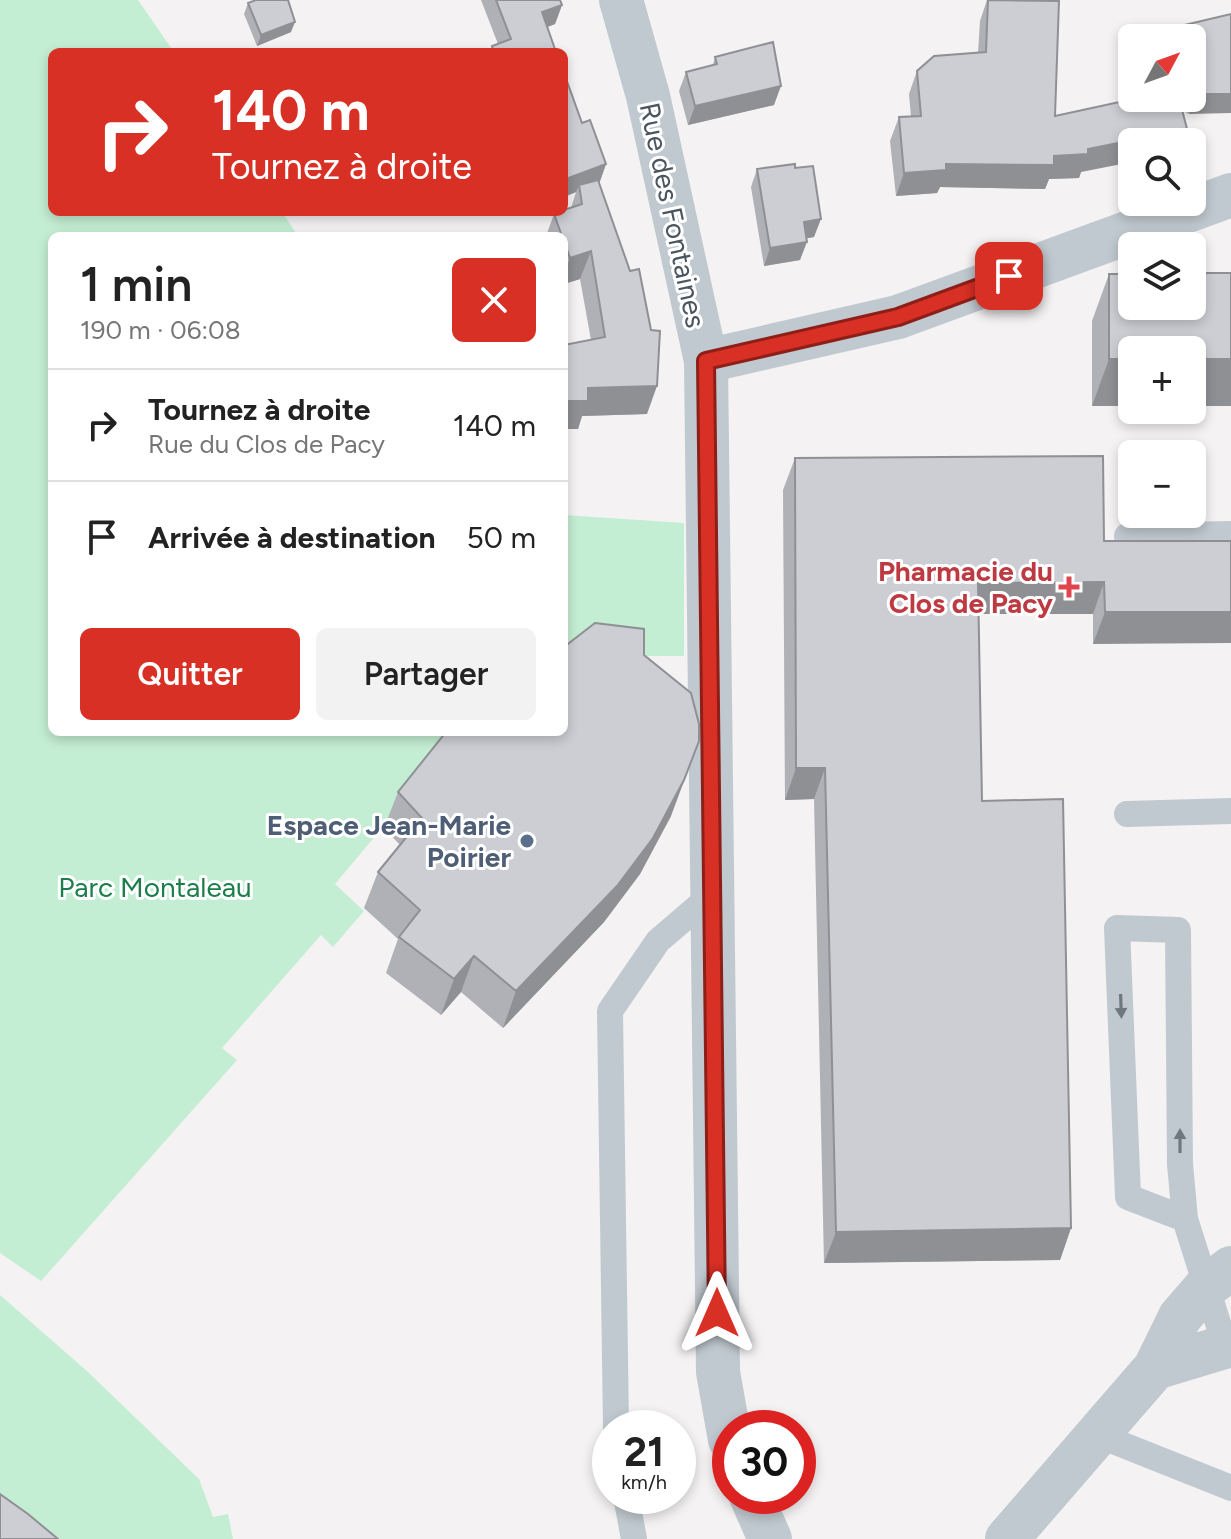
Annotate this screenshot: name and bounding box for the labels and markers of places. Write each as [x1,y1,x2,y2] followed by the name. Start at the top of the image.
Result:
[975,242,1043,310] pin
[878,554,1054,620] place label: Pharmacie du Clos de Pacy
[1060,578,1078,596] marker: Pharmacie du Clos de Pacy
[267,808,511,874] place label: Espace Jean-Marie Poirier
[518,832,536,850] marker: Espace Jean-Marie Poirier

